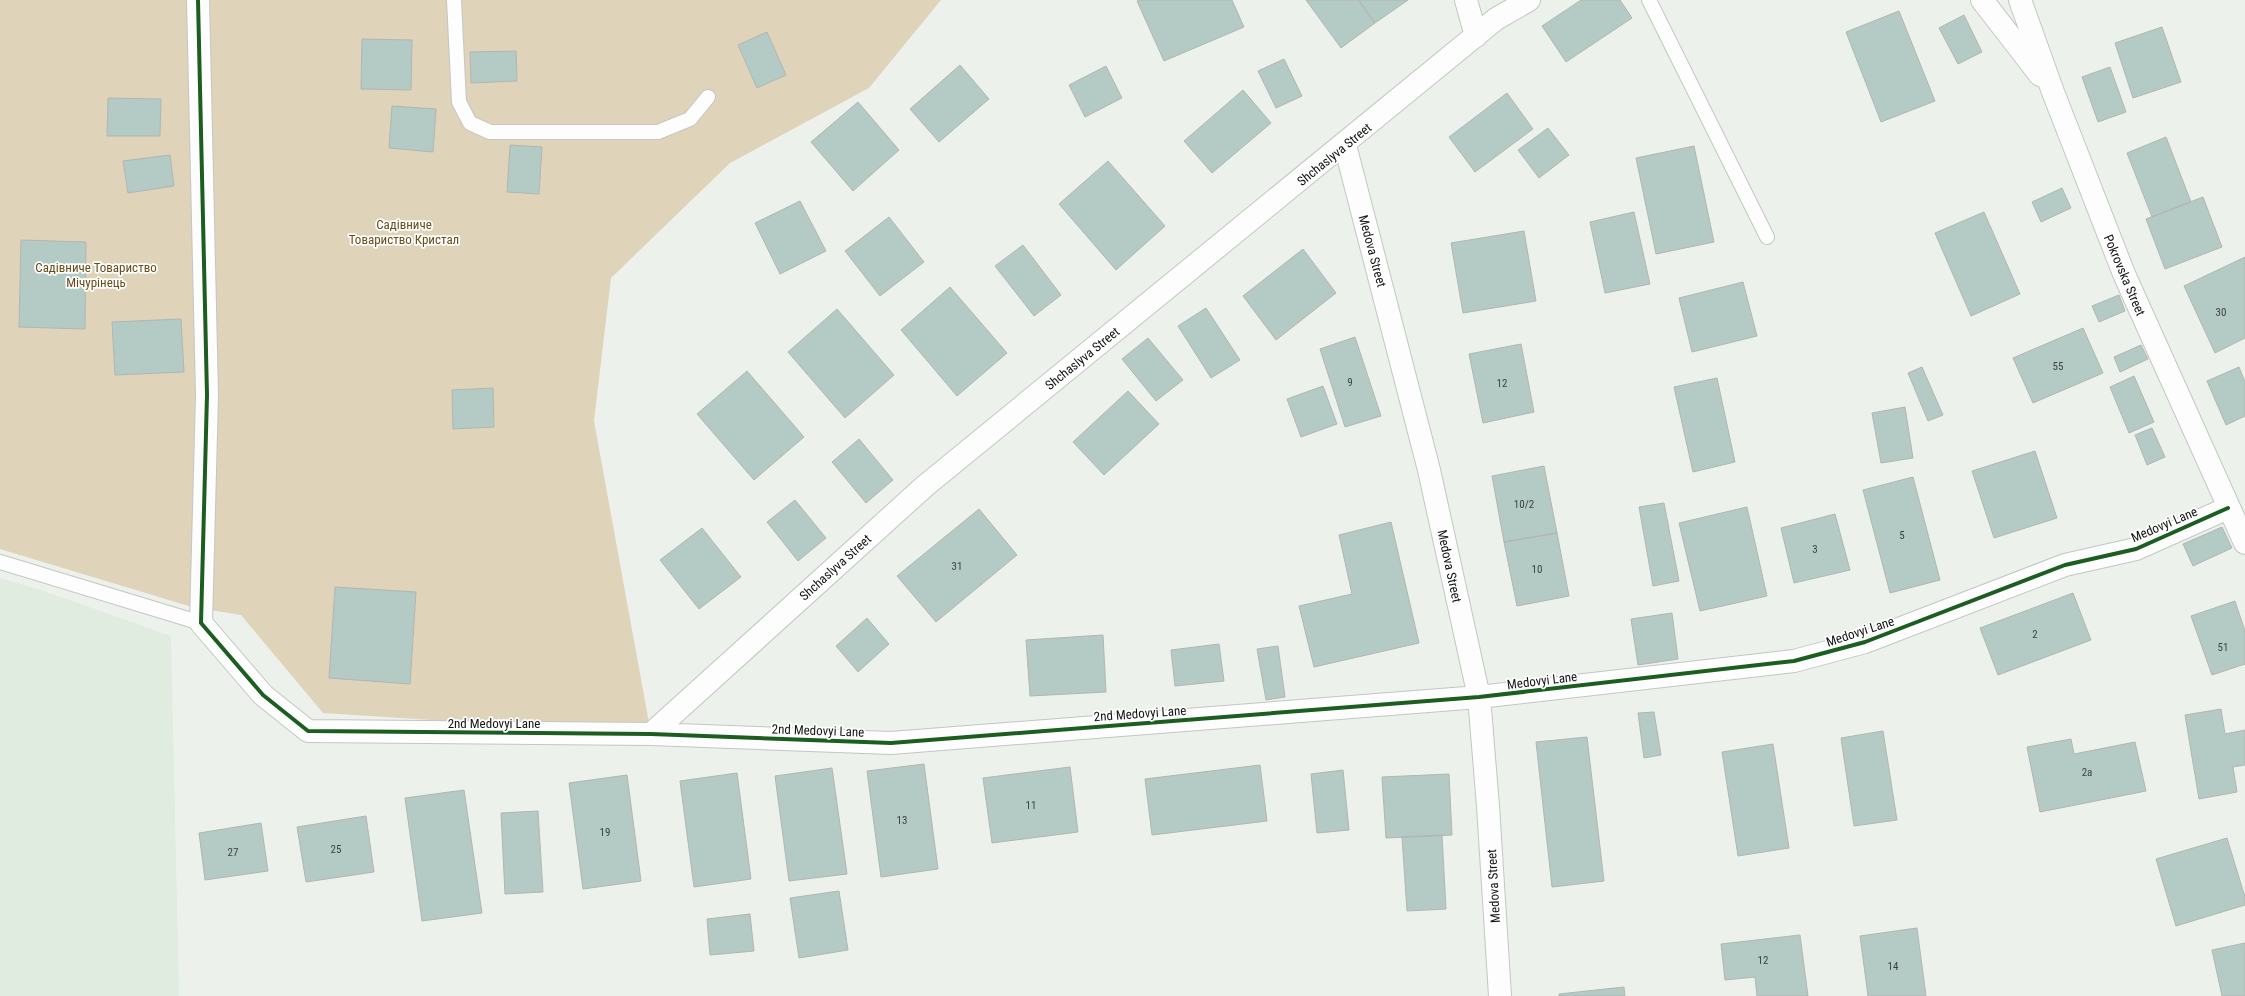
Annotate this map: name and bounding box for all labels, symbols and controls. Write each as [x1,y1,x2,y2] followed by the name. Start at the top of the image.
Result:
[1294,120,1375,189] street label: Shchaslyva Street
[1356,213,1389,289] street label: Medova Street
[349,217,459,247] park label: Садівниче Товариство Кристал
[2101,232,2148,318] street label: Pokrovska Street
[35,260,157,290] park label: Садівниче Товариство Мічурінець
[2216,306,2226,319] house number: 30
[1042,324,1123,393] street label: Shchaslyva Street
[2053,360,2063,373] house number: 55
[1347,376,1353,389] house number: 9
[1497,377,1507,390] house number: 12
[1514,498,1534,511] house number: 10/2
[2129,504,2200,545] street label: Medovyi Lane
[1434,528,1465,604] street label: Medova Street
[1899,529,1905,542] house number: 5
[797,531,874,603] street label: Shchaslyva Street
[1812,543,1818,556] house number: 3
[952,560,962,573] house number: 31
[1532,563,1542,576] house number: 10
[1824,613,1896,650] street label: Medovyi Lane
[2032,628,2038,641] house number: 2
[2218,641,2228,654] house number: 51
[1506,669,1578,692] street label: Medovyi Lane
[1093,703,1187,724] street label: 2nd Medovyi Lane
[448,716,540,731] street label: 2nd Medovyi Lane
[771,721,865,740] street label: 2nd Medovyi Lane
[2082,766,2092,779] house number: 2а
[1026,799,1036,812] house number: 11
[897,814,907,827] house number: 13
[600,826,610,839] house number: 19
[331,843,341,856] house number: 25
[228,846,238,859] house number: 27
[1484,849,1503,923] street label: Medova Street
[1758,954,1768,967] house number: 12
[1888,960,1899,973] house number: 14

